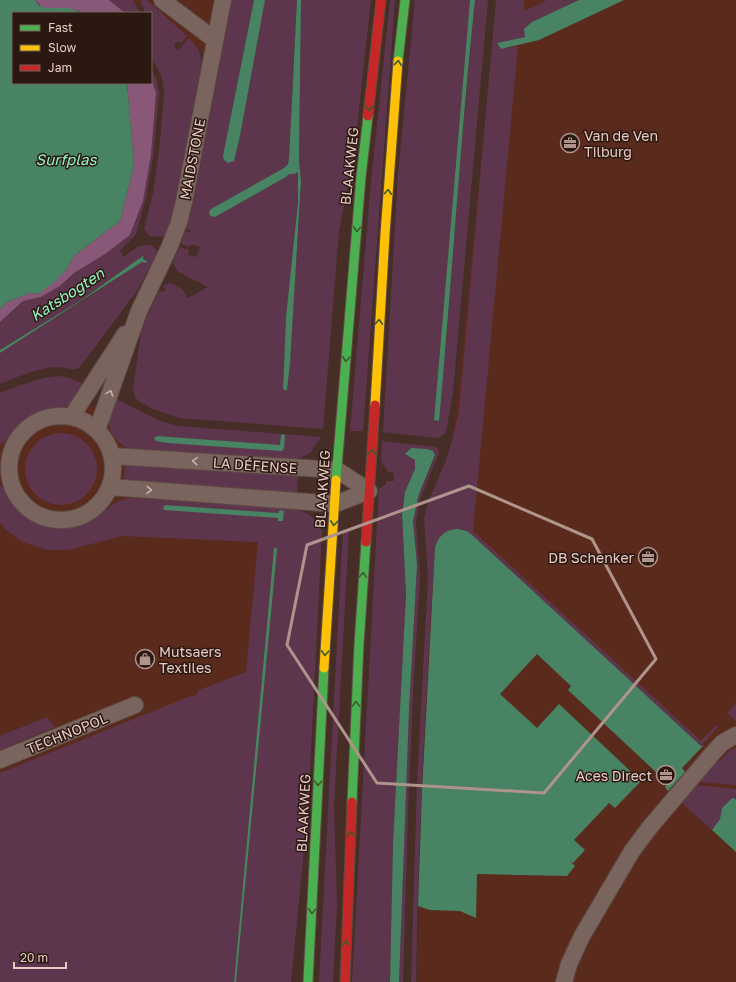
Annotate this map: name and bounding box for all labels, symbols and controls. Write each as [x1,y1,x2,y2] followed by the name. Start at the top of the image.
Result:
[12,12,152,84] legend
[48,20,73,35] text: Fast
[48,40,76,55] text: Slow
[48,60,72,75] text: Jam
[393,60,402,66] one-way arrow
[365,105,374,111] one-way arrow
[176,117,208,201] street label: MAIDSTONE
[336,126,362,206] street label: BLAAKWEG
[584,127,658,160] place label: Van de Ven Tilburg
[559,132,581,154] office icon: Van de Ven Tilburg
[36,150,97,168] water label: Surfplas
[383,189,392,195] one-way arrow
[352,226,361,232] one-way arrow
[27,263,108,325] water label: Katsbogten
[375,319,384,325] one-way arrow
[342,356,351,362] one-way arrow
[105,390,113,397] one-way arrow
[311,449,333,529] street label: BLAAKWEG
[367,449,376,455] one-way arrow
[212,454,298,476] street label: LA DÉFENSE
[192,457,198,465] one-way arrow
[146,486,152,495] one-way arrow
[330,520,339,526] one-way arrow
[637,546,659,568] office icon: DB Schenker
[548,549,635,566] place label: DB Schenker
[359,572,368,578] one-way arrow
[159,643,221,676] place label: Mutsaers Textiles
[134,648,156,670] shop icon: Mutsaers Textiles
[321,650,330,656] one-way arrow
[352,701,360,707] one-way arrow
[24,709,110,757] street label: TECHNOPOL
[655,764,677,786] office icon: Aces Direct
[576,767,652,784] place label: Aces Direct
[292,773,314,853] street label: BLAAKWEG
[314,780,323,786] one-way arrow
[346,831,355,837] one-way arrow
[307,908,316,914] one-way arrow
[342,940,351,946] one-way arrow
[14,944,66,970] scale bar
[20,950,48,965] text: 20 m

